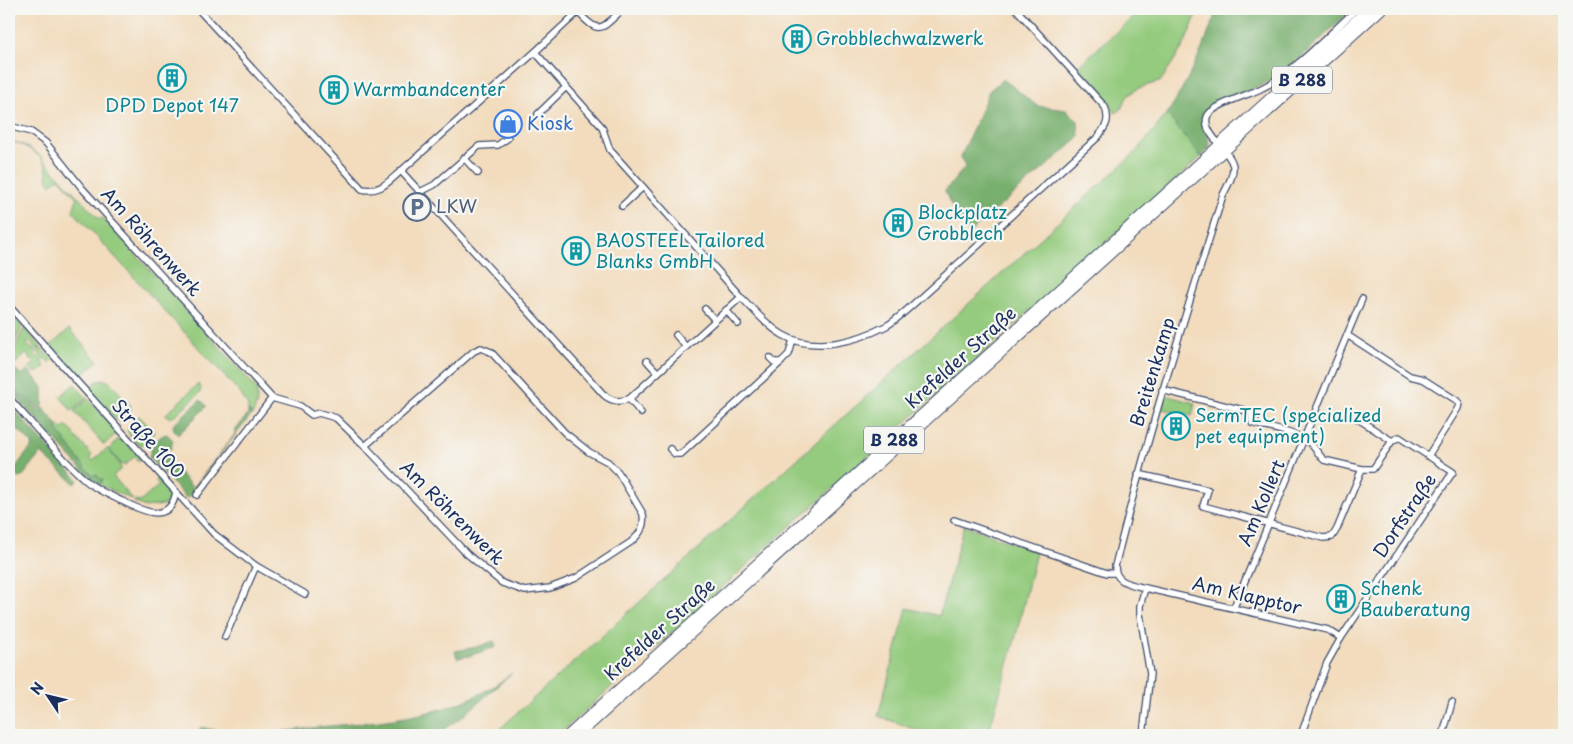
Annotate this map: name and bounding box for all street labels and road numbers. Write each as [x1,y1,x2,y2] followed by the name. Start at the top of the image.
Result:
[1272,66,1332,94] road number: B 288
[96,180,209,302] street label: Am Röhrenwerk
[898,299,1022,414] street label: Krefelder Straße
[1122,314,1181,429] street label: Breitenkamp
[106,392,192,484] street label: Straße 100
[864,426,924,454] road number: B 288
[394,453,512,571] street label: Am Röhrenwerk
[1230,455,1291,550] street label: Am Kollert
[1366,468,1442,563] street label: Dorfstraße
[1190,569,1305,620] street label: Am Klapptor
[597,571,721,686] street label: Krefelder Straße

